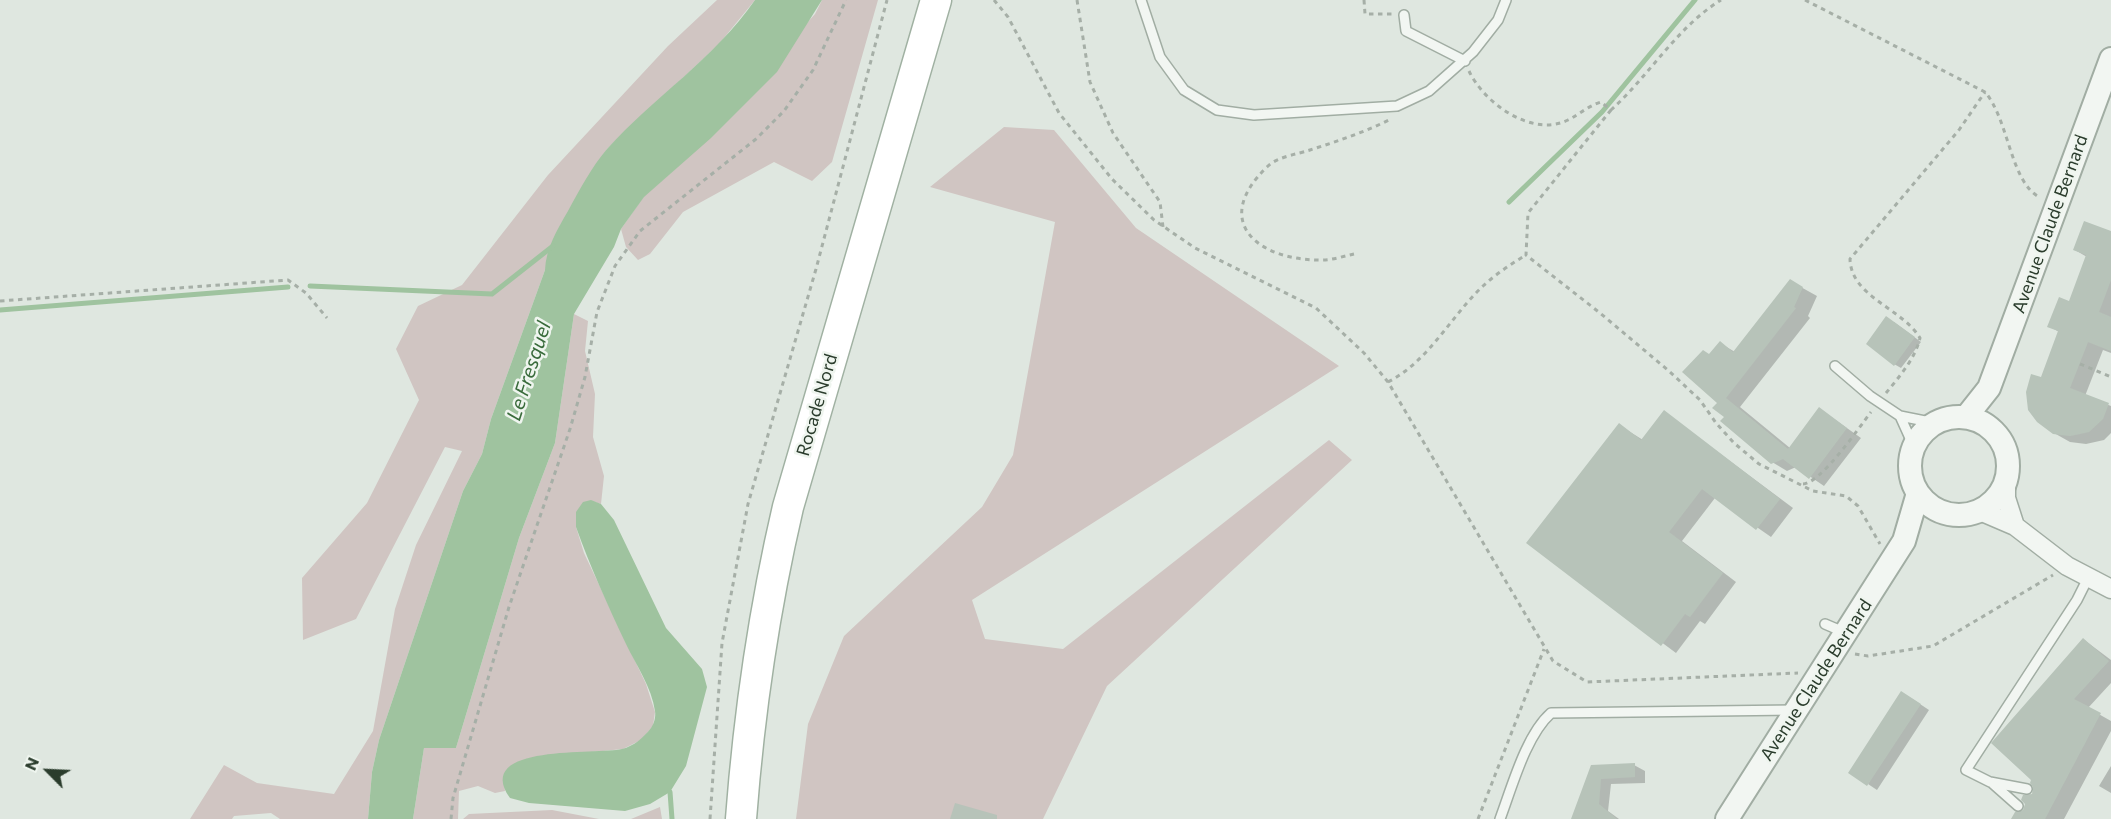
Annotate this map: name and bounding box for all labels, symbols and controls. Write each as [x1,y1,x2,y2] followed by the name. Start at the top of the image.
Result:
[2008,132,2092,316] street label: Avenue Claude Bernard
[502,318,556,424] water label: Le Fresquel
[792,351,842,459] street label: Rocade Nord
[1756,595,1876,765] street label: Avenue Claude Bernard
[18,741,78,801] north arrow
[20,754,42,773] text: N

